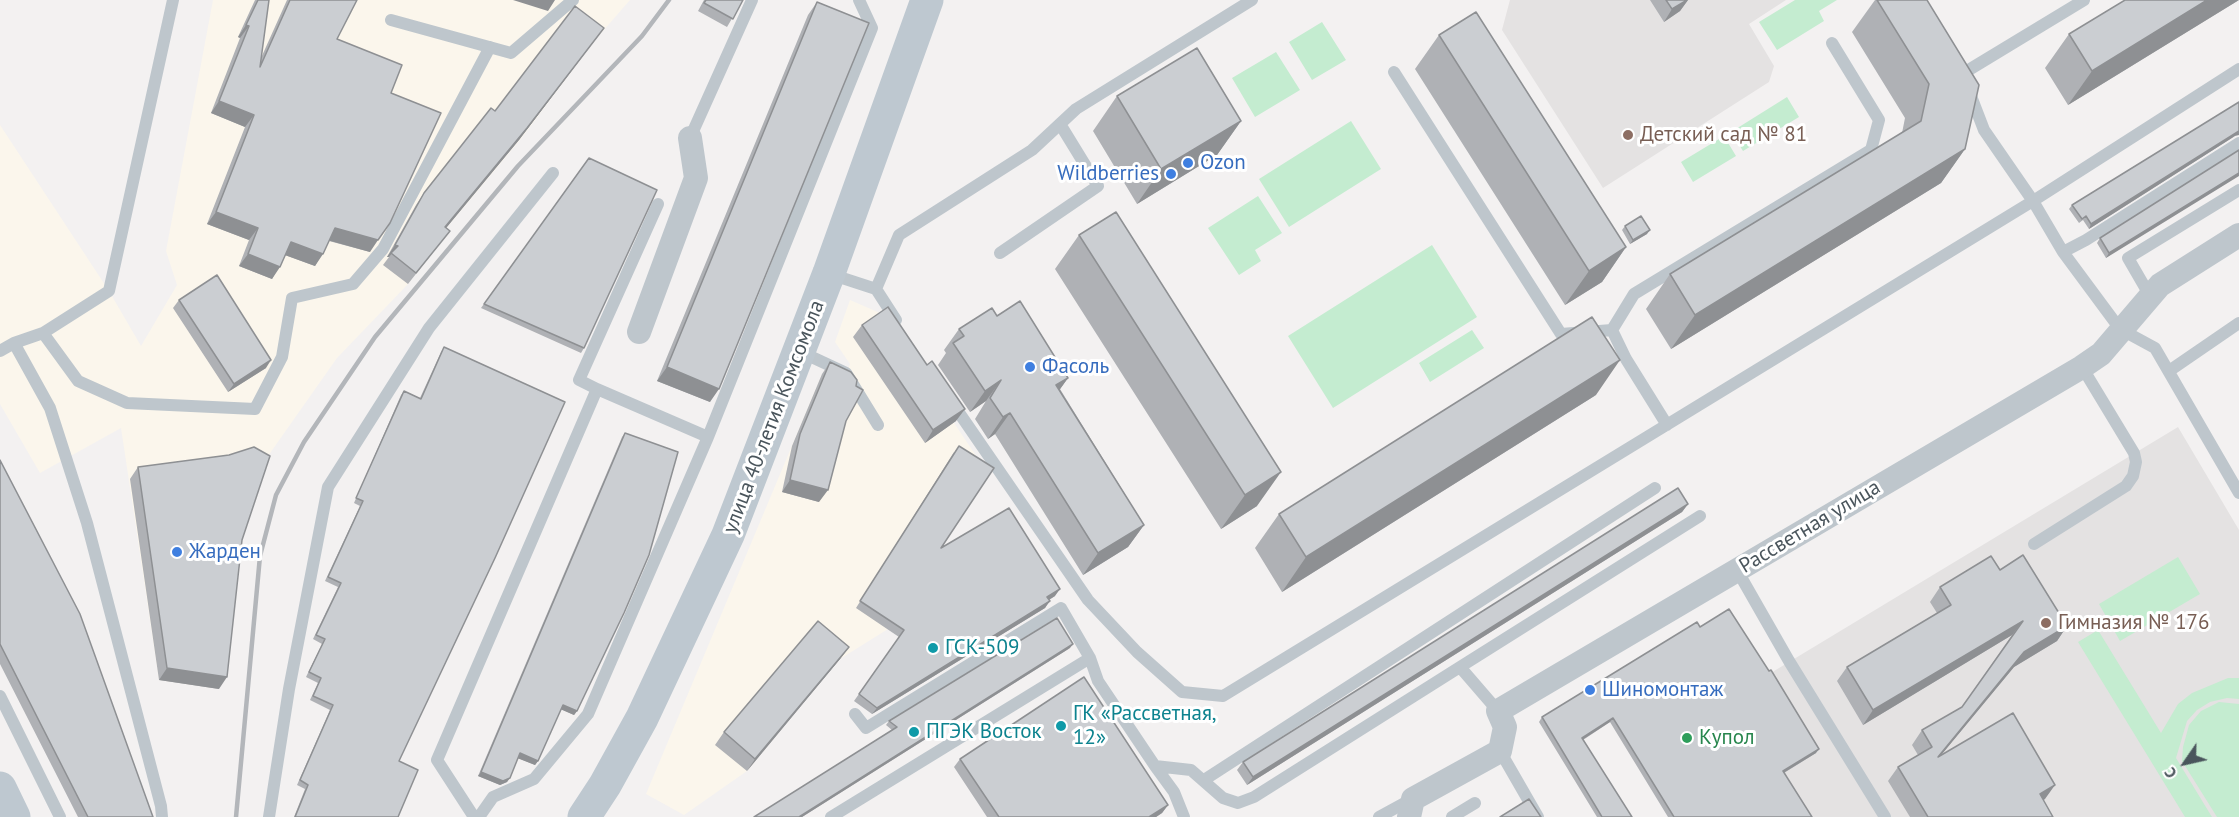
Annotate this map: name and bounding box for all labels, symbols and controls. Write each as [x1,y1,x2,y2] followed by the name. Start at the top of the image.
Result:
[1640,122,1807,148] place label: Детский сад № 81
[1621,128,1635,142] marker: Детский сад № 81
[1200,150,1246,176] place label: Ozon
[1181,156,1195,170] marker: Ozon
[1057,161,1159,187] place label: Wildberries
[1164,167,1178,181] marker: Wildberries
[718,297,830,537] street label: улица 40-летия Комсомола
[1042,354,1109,380] place label: Фасоль
[1023,360,1037,374] marker: Фасоль
[1735,475,1885,579] street label: Рассветная улица
[189,539,261,565] place label: Жарден
[170,545,184,559] marker: Жарден
[2058,610,2209,636] place label: Гимназия № 176
[2039,616,2053,630] marker: Гимназия № 176
[945,635,1019,661] place label: ГСК-509
[926,641,940,655] marker: ГСК-509
[1602,677,1723,703] place label: Шиномонтаж
[1583,683,1597,697] marker: Шиномонтаж
[1073,701,1217,751] place label: ГК «Рассветная, 12»
[926,719,1042,745] place label: ПГЭК Восток
[1054,719,1068,733] marker: ГК «Рассветная, 12»
[907,725,921,739] marker: ПГЭК Восток
[1699,725,1755,751] place label: Купол
[1680,731,1694,745] marker: Купол
[2155,733,2215,793] north arrow
[2159,764,2181,782] text: С

